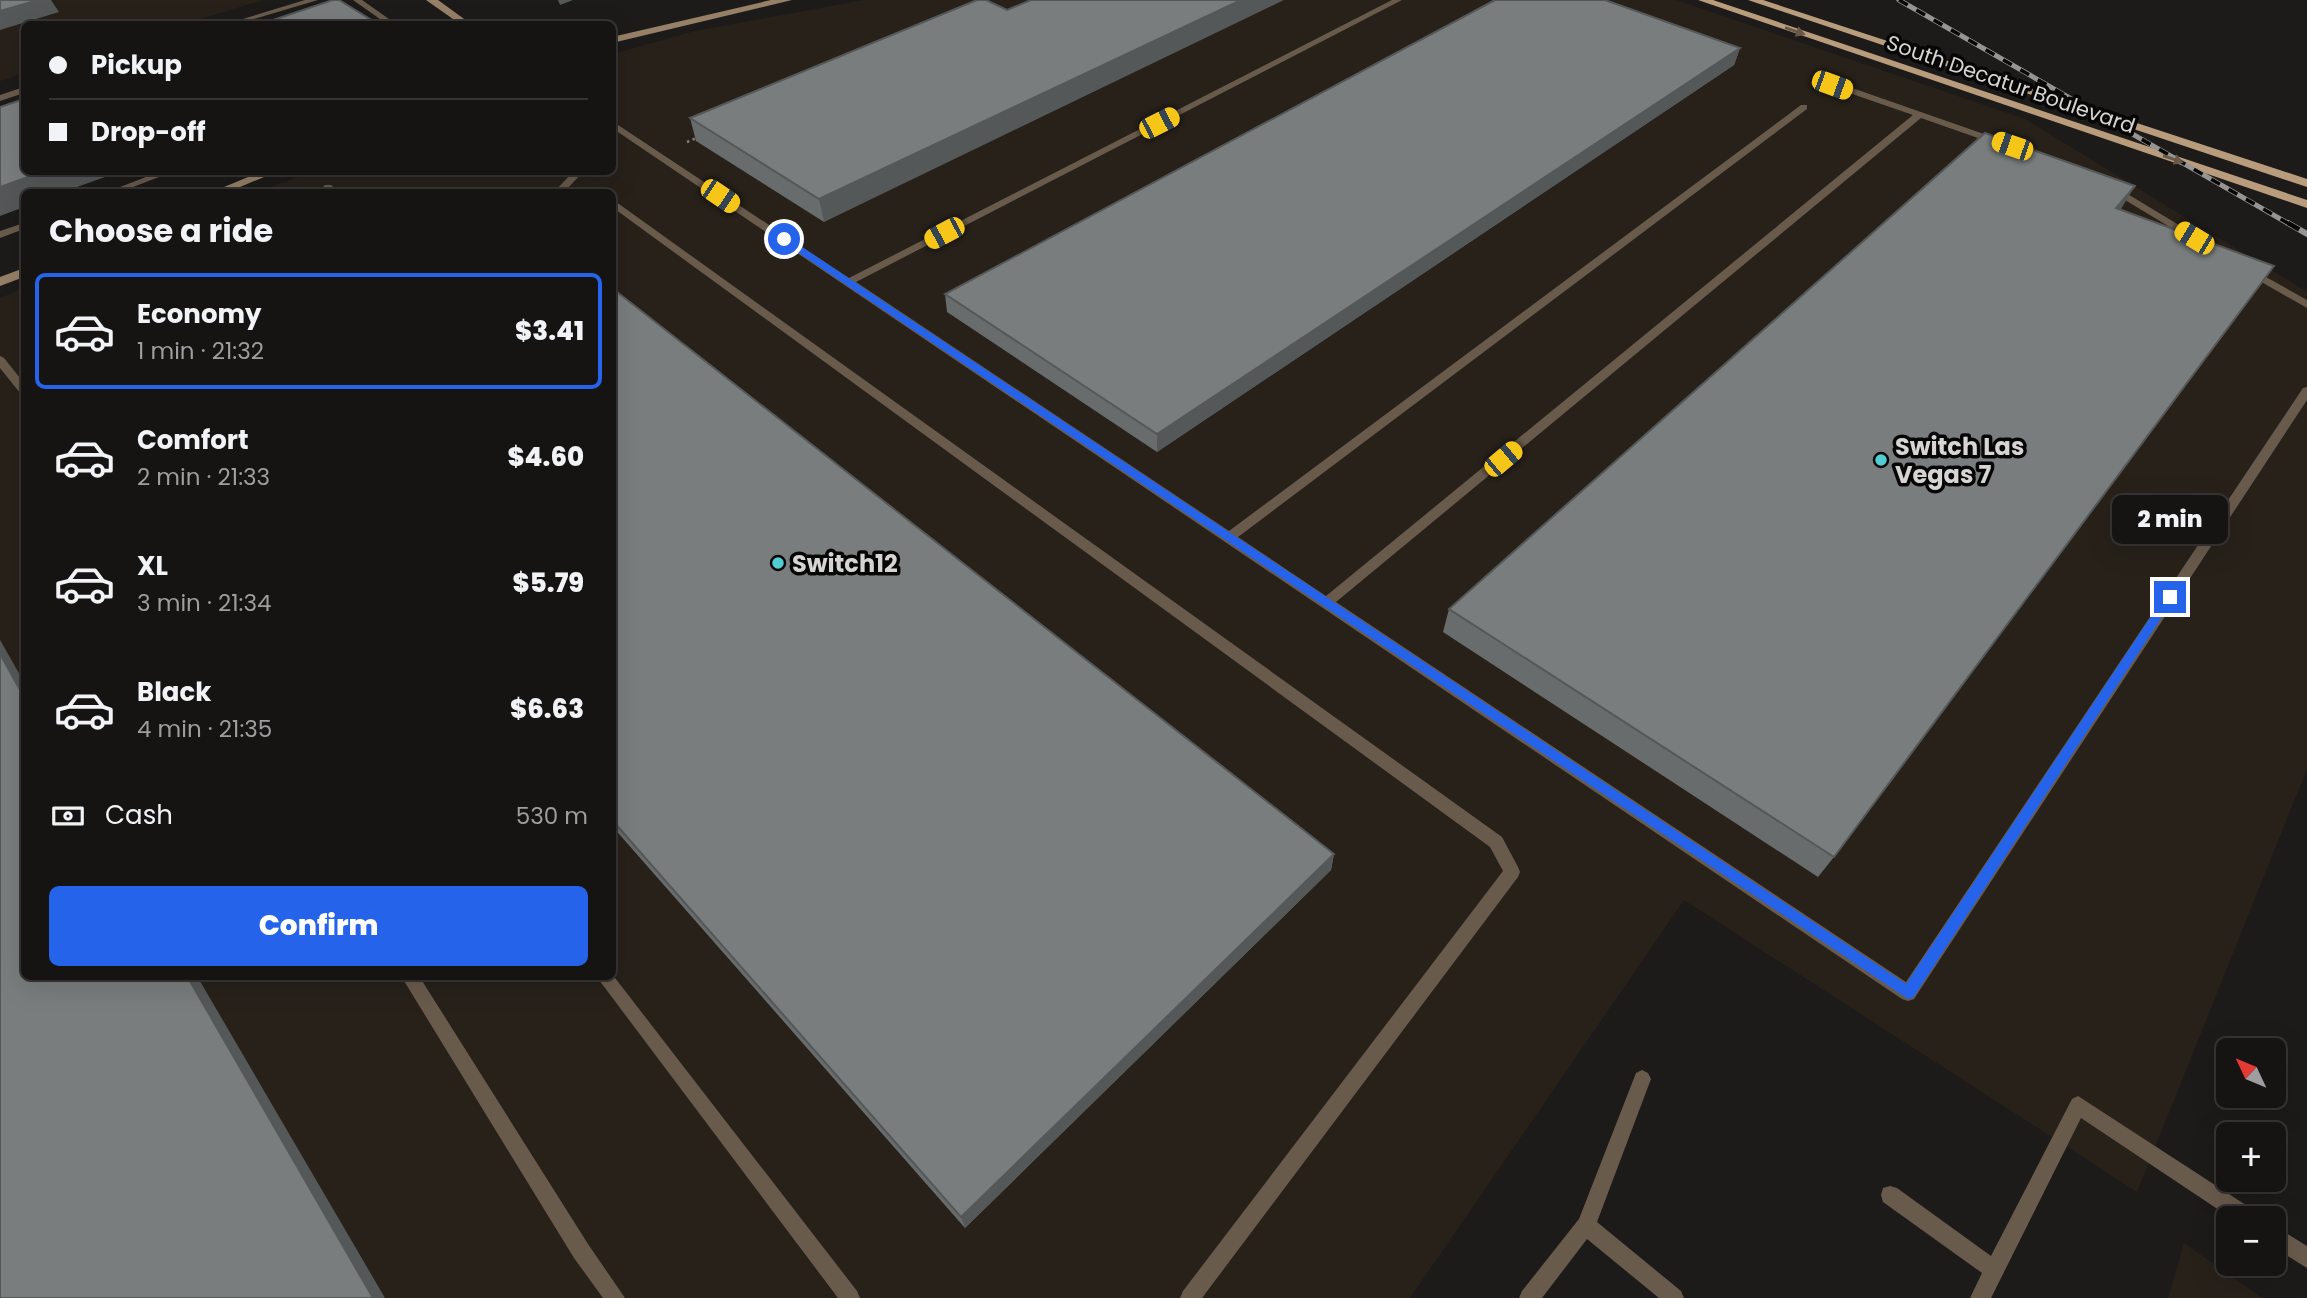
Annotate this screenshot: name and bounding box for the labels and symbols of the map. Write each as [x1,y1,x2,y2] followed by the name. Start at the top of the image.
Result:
[1785,26,1806,37] one-way arrow
[1883,28,2139,140] street label: South Decatur Boulevard
[1809,68,1856,102] car
[1136,104,1183,142] car
[1989,129,2036,163] car
[2163,154,2184,165] one-way arrow
[697,176,744,216] car
[921,214,968,252] car
[2171,218,2218,258] car
[768,223,800,255] route start
[1895,430,2024,491] place label: Switch Las Vegas 7
[1481,437,1526,481] car
[1873,452,1889,468] marker: Switch Las Vegas 7
[2112,496,2228,544] callout: 2 min
[792,547,898,580] place label: Switch12
[770,555,786,571] marker: Switch12
[2154,581,2186,613] route end
[2216,1038,2286,1108] north arrow

